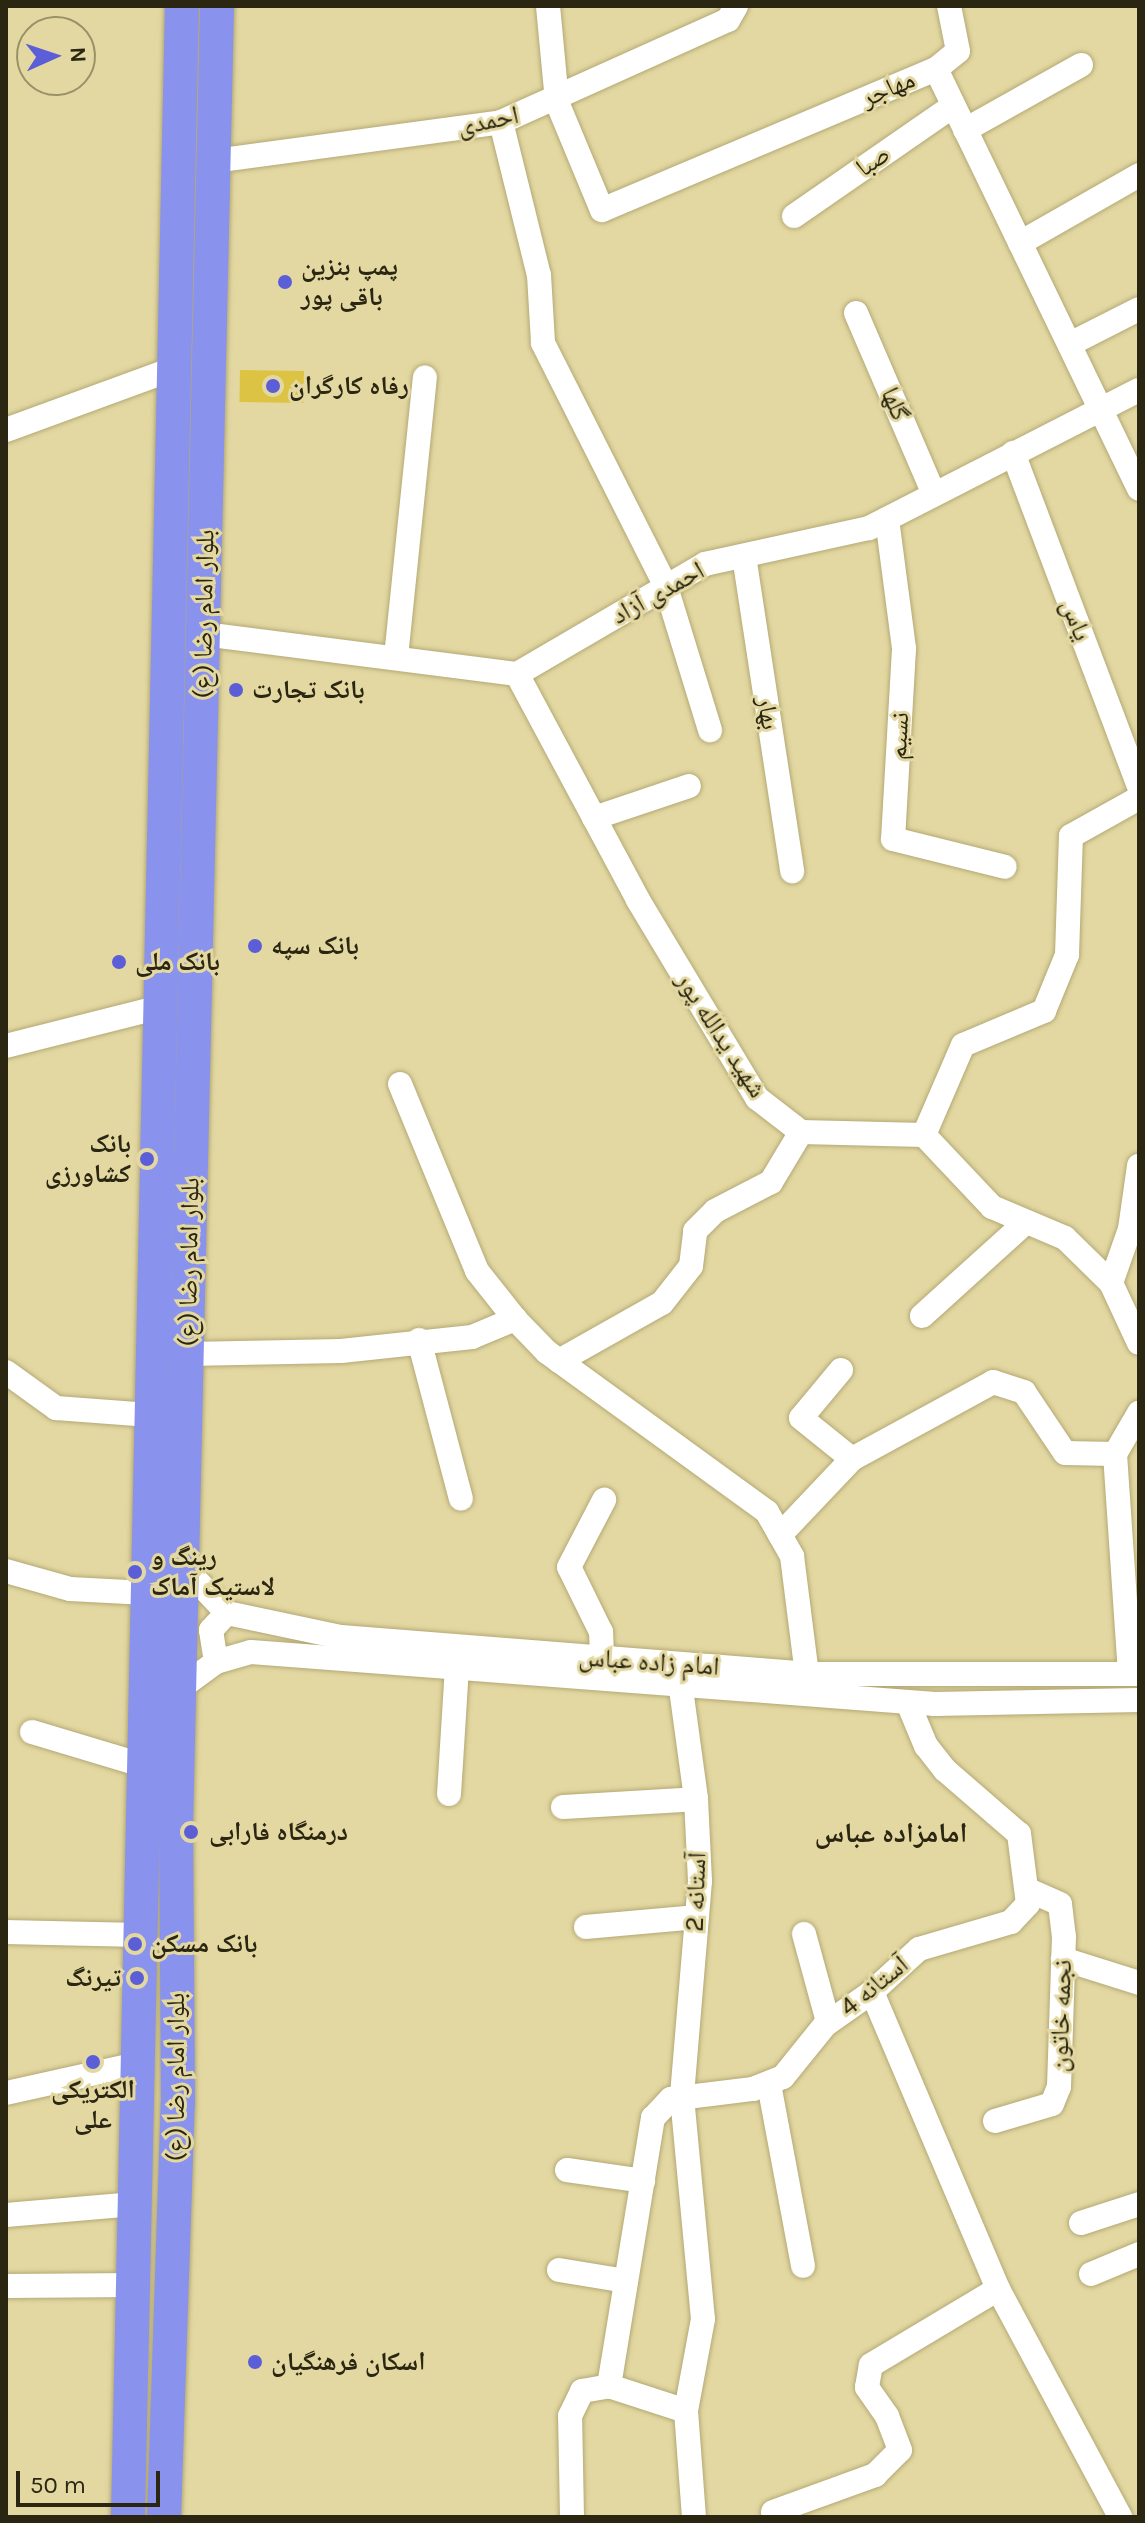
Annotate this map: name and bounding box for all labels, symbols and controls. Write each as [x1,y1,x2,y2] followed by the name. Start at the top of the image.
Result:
[16,16,96,96] north arrow
[65,46,91,63] text: N
[856,64,920,114] street label: مهاجر
[455,99,521,143] street label: احمدی
[850,138,896,184] street label: صبا
[301,251,398,312] place label: پمپ بنزین باقی پور
[276,273,294,291] marker: پمپ بنزین باقی پور
[289,370,409,402] place label: رفاه کارگران
[264,377,282,395] marker: رفاه کارگران
[874,382,916,426] street label: گلها
[187,529,221,699] street label: بلوار امام رضا (ع)
[606,555,710,631] street label: احمدی آزاد
[1054,595,1098,645] street label: یاس
[252,674,365,706] place label: بانک تجارت
[227,681,245,699] marker: بانک تجارت
[750,694,786,732] street label: بهار
[882,711,916,761] street label: نسیم
[271,930,359,962] place label: بانک سپه
[246,937,264,955] marker: بانک سپه
[135,946,220,978] place label: بانک ملی
[110,953,128,971] marker: بانک ملی
[669,966,773,1104] street label: شهید یدالله پور
[45,1128,131,1190] place label: بانک کشاورزی
[138,1150,156,1168] marker: بانک کشاورزی
[172,1177,206,1347] street label: بلوار امام رضا (ع)
[151,1541,275,1602] place label: رینگ و لاستیک آماک
[126,1563,144,1581] marker: رینگ و لاستیک آماک
[578,1642,720,1682] street label: امام زاده عباس
[209,1816,348,1848] place label: درمنگاه فارابی
[814,1816,968,1850] district label: امامزاده عباس
[180,1821,202,1843] marker: درمنگاه فارابی
[679,1852,713,1932] street label: آستانه 2
[151,1928,257,1960] place label: بانک مسکن
[126,1935,144,1953] marker: بانک مسکن
[834,1949,914,2023] street label: آستانه 4
[1043,1959,1079,2073] street label: نجمه خاتون
[65,1962,121,1994] place label: تیرنگ
[128,1969,146,1987] marker: تیرنگ
[160,1992,192,2162] street label: بلوار امام رضا (ع)
[84,2053,102,2071] marker: الکتریکی علی
[51,2074,135,2136] place label: الکتریکی علی
[271,2346,426,2378] place label: اسکان فرهنگیان
[246,2353,264,2371] marker: اسکان فرهنگیان
[20,2455,164,2505] scale bar
[30,2471,86,2499] text: 50 m

